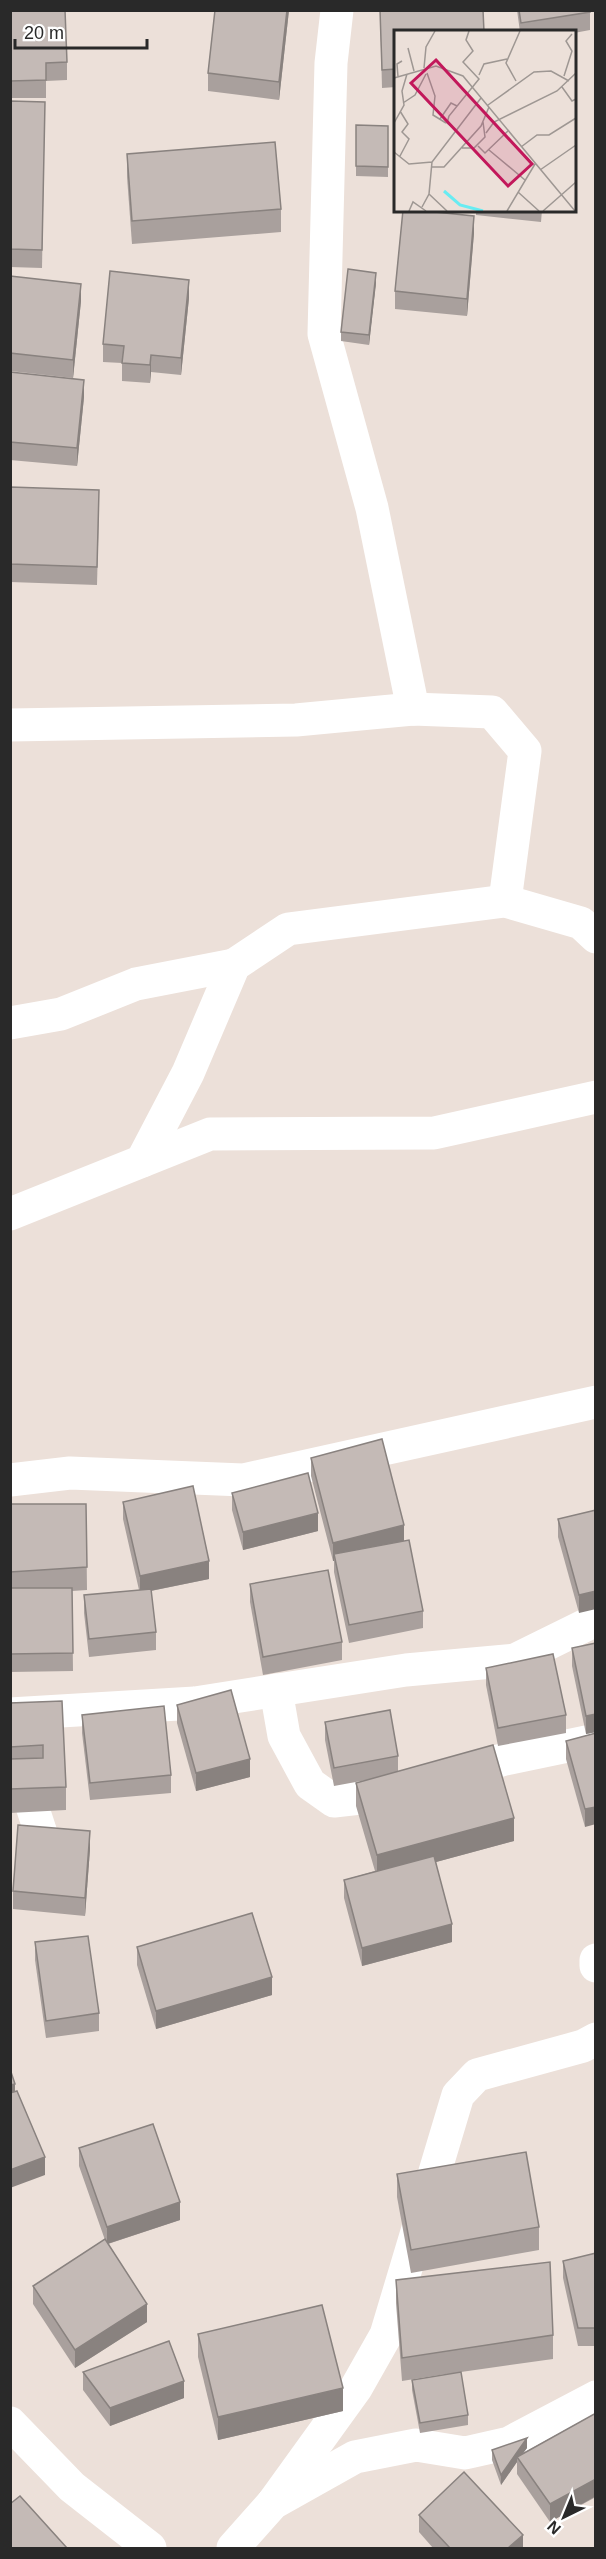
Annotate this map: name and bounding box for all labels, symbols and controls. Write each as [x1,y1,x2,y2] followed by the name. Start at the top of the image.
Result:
[15,12,147,50] scale bar
[24,23,64,43] text: 20 m
[394,30,576,212] inset map
[534,2487,594,2547] north arrow
[544,2517,564,2538] text: N

